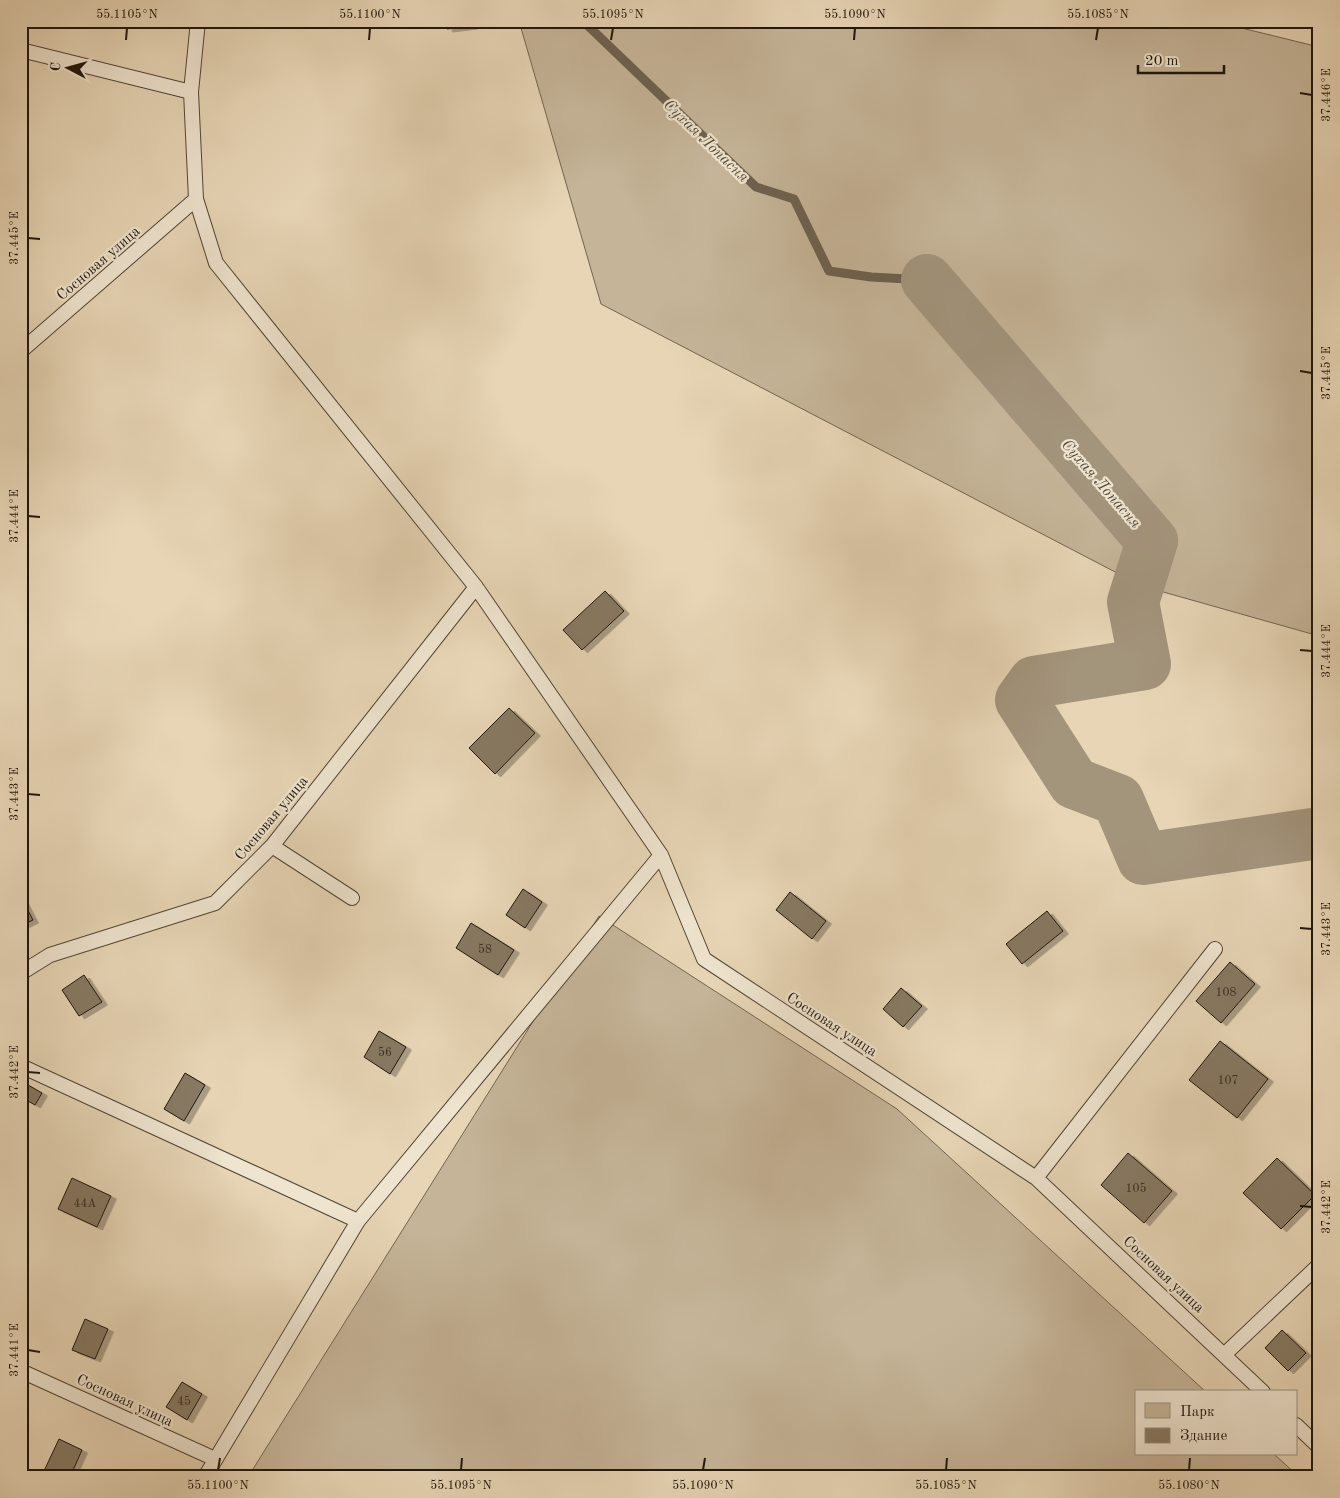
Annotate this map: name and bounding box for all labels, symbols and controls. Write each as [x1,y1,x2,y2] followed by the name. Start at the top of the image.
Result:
[96,8,158,21] text: 55.1105°N
[339,8,401,21] text: 55.1100°N
[582,8,644,21] text: 55.1095°N
[824,8,886,21] text: 55.1090°N
[1067,8,1129,21] text: 55.1085°N
[42,42,92,92] north arrow
[1138,42,1224,74] scale bar
[1145,54,1179,69] text: 20 m
[49,61,64,72] text: С
[1321,68,1333,122] text: 37.446°E
[660,97,752,186] water label: Сухая Лопасня
[8,211,21,265] text: 37.445°E
[55,224,144,304] street label: Сосновая улица
[1320,346,1333,400] text: 37.445°E
[1058,437,1143,532] water label: Сухая Лопасня
[9,489,21,543] text: 37.444°E
[1321,624,1333,678] text: 37.444°E
[9,767,21,821] text: 37.443°E
[233,774,312,864] street label: Сосновая улица
[1321,902,1333,956] text: 37.443°E
[478,943,492,956] house number: 58
[1216,987,1236,999] house number: 108
[783,990,880,1060] street label: Сосновая улица
[9,1045,21,1099] text: 37.442°E
[378,1046,392,1059] house number: 56
[1218,1075,1238,1087] house number: 107
[1321,1180,1333,1234] text: 37.442°E
[1126,1182,1146,1195] house number: 105
[73,1198,97,1210] house number: 44А
[1120,1234,1207,1317] street label: Сосновая улица
[9,1323,21,1377] text: 37.441°E
[74,1372,176,1431] street label: Сосновая улица
[1135,1390,1298,1456] legend
[177,1395,191,1408] house number: 45
[1180,1405,1215,1420] text: Парк
[1180,1429,1227,1444] text: Здание
[187,1479,249,1492] text: 55.1100°N
[430,1479,492,1492] text: 55.1095°N
[672,1479,734,1492] text: 55.1090°N
[915,1479,977,1492] text: 55.1085°N
[1158,1479,1220,1492] text: 55.1080°N

